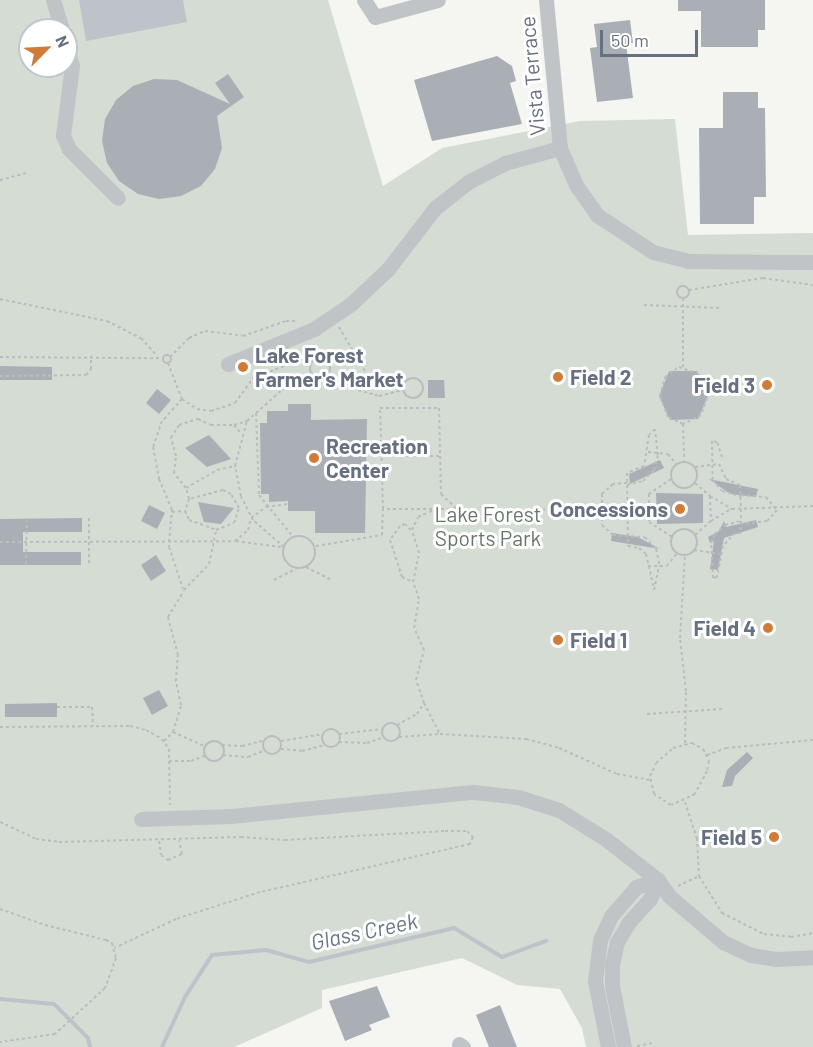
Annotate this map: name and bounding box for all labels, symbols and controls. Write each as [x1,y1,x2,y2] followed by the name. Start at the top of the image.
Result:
[514,15,550,137] street label: Vista Terrace
[18,18,78,78] north arrow
[603,18,700,56] scale bar
[611,29,649,51] text: 50 m
[52,33,74,50] text: N
[255,342,404,392] place label: Lake Forest Farmer's Market
[236,360,250,374] marker: Lake Forest Farmer's Market
[570,364,632,390] place label: Field 2
[551,370,565,384] marker: Field 2
[694,372,755,398] place label: Field 3
[760,378,774,392] marker: Field 3
[326,433,428,483] place label: Recreation Center
[307,451,321,465] marker: Recreation Center
[550,496,668,522] place label: Concessions
[435,501,541,551] park label: Lake Forest Sports Park
[673,502,687,516] marker: Concessions
[694,615,756,641] place label: Field 4
[761,621,775,635] marker: Field 4
[570,627,627,653] place label: Field 1
[551,633,565,647] marker: Field 1
[701,824,762,850] place label: Field 5
[767,830,781,844] marker: Field 5
[308,907,420,955] water label: Glass Creek

